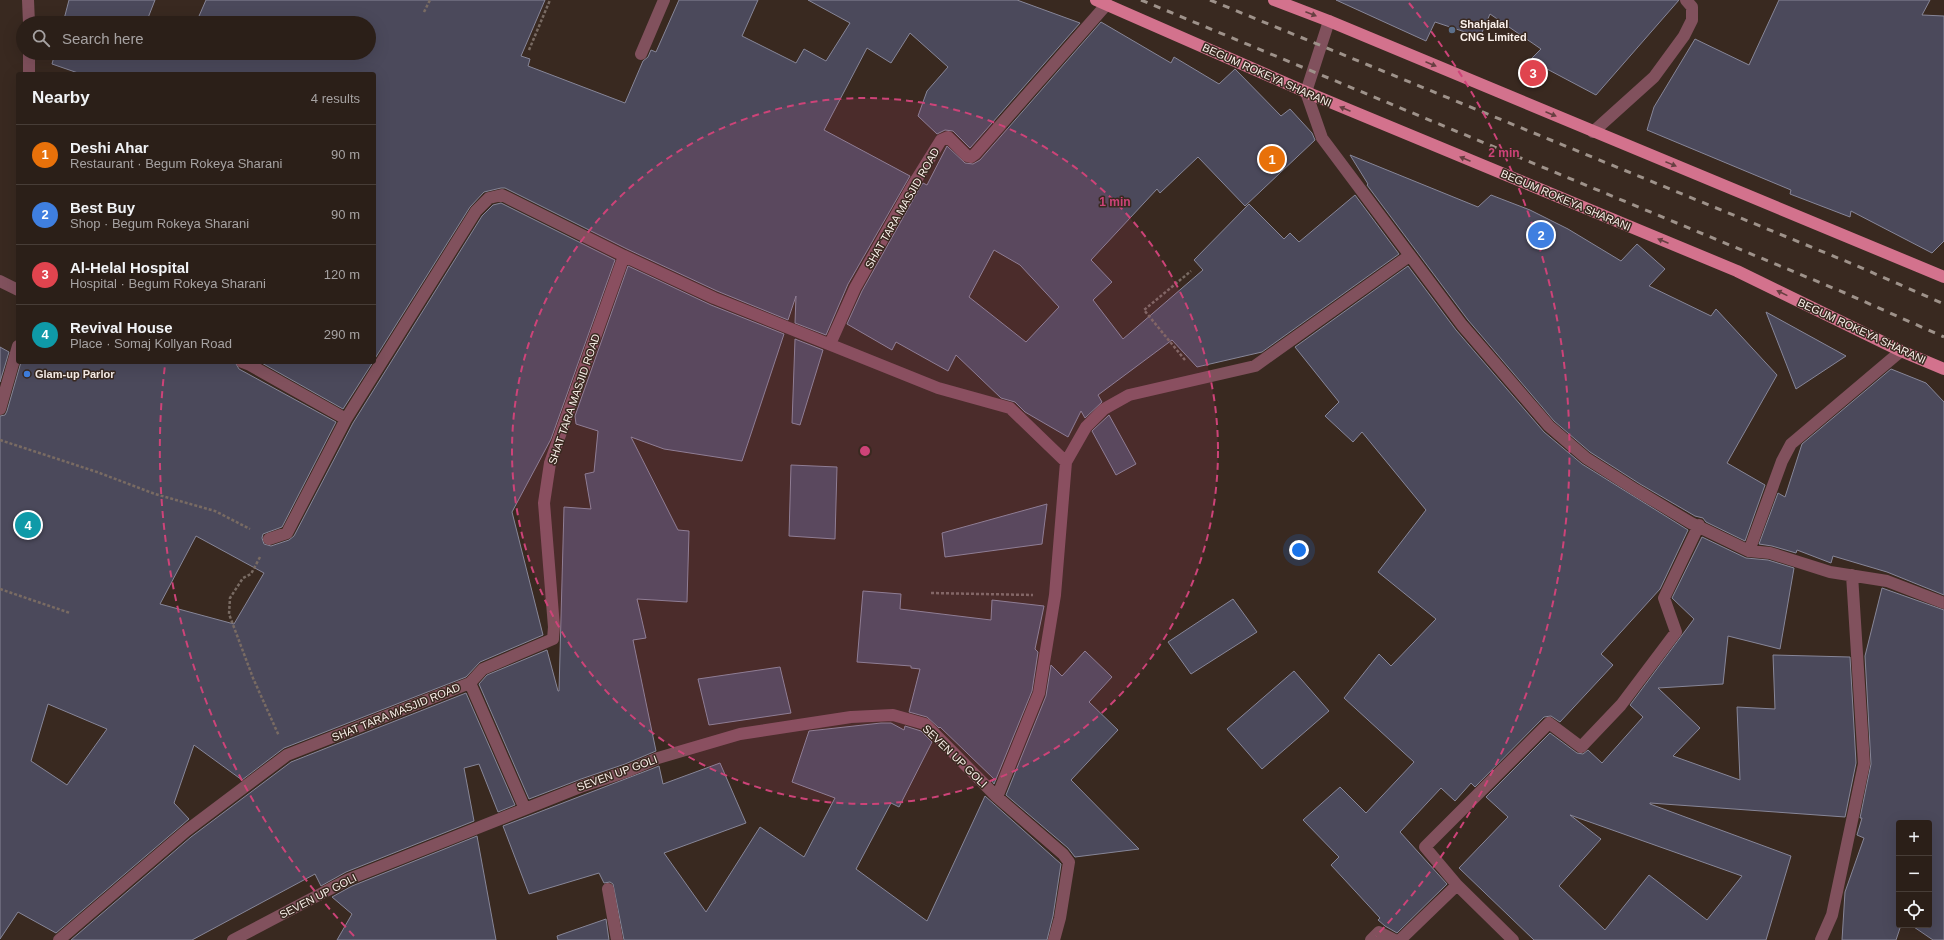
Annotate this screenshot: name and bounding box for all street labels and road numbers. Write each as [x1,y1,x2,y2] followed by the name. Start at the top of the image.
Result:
[1201,41,1333,109] street label: BEGUM ROKEYA SHARANI
[862,145,942,270] street label: SHAT TARA MASJID ROAD
[1499,167,1633,233] street label: BEGUM ROKEYA SHARANI
[1796,296,1928,366] street label: BEGUM ROKEYA SHARANI
[546,332,602,466] street label: SHAT TARA MASJID ROAD
[330,681,462,743] street label: SHAT TARA MASJID ROAD
[920,722,990,790] street label: SEVEN UP GOLI
[575,753,659,793] street label: SEVEN UP GOLI
[278,871,358,921] street label: SEVEN UP GOLI

